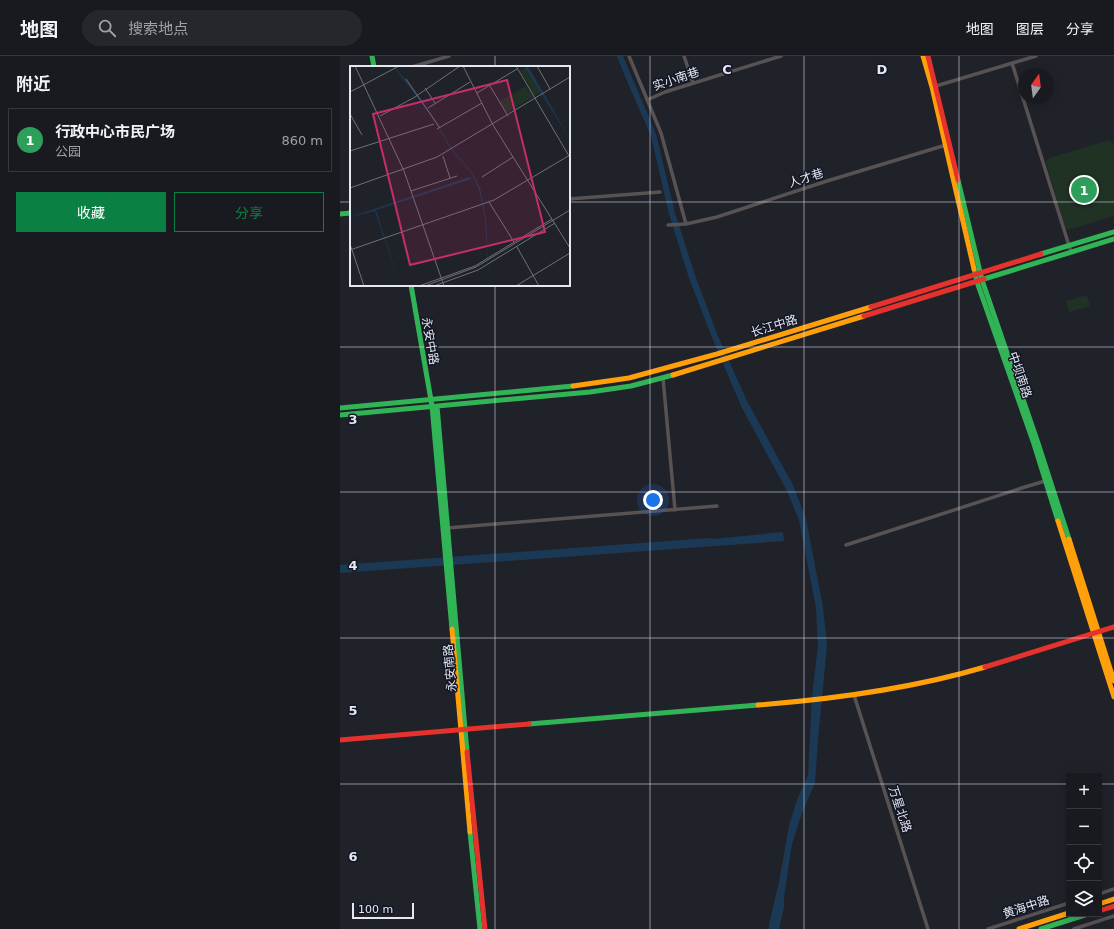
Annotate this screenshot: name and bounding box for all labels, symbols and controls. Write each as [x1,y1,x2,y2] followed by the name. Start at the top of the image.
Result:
[82,10,362,46] search box
[96,17,118,39] icon: search
[20,18,58,40] text: 地图
[128,20,188,38] text: 搜索地点
[966,21,994,37] text: 地图
[1016,21,1044,37] text: 图层
[1066,21,1094,37] text: 分享
[722,62,732,77] text: C
[877,62,888,77] text: D
[651,65,701,93] street label: 实小南巷
[350,66,570,286] inset map
[1018,68,1054,104] north arrow
[16,74,50,94] text: 附近
[55,123,175,141] text: 行政中心市民广场
[25,133,35,148] text: 1
[281,133,323,148] text: 860 m
[55,144,81,159] text: 公园
[787,166,825,190] street label: 人才巷
[1071,175,1097,205] pin: 1
[16,192,166,232] button: 收藏
[174,192,324,232] button: 分享
[749,312,799,340] street label: 长江中路
[419,316,441,366] street label: 永安中路
[1006,350,1034,400] street label: 中坝南路
[348,412,358,427] text: 3
[643,490,663,510] your location
[348,558,358,573] text: 4
[441,643,459,693] street label: 永安南路
[348,703,358,718] text: 5
[1066,773,1102,917] map controls
[1066,773,1102,809] button: +
[886,784,914,834] street label: 万星北路
[1066,809,1102,845] button: −
[1066,845,1102,881] button: locate
[348,849,358,864] text: 6
[1066,881,1102,917] button: layers
[1001,893,1051,921] street label: 黄海中路
[352,901,414,920] scale bar
[358,903,393,916] text: 100 m

